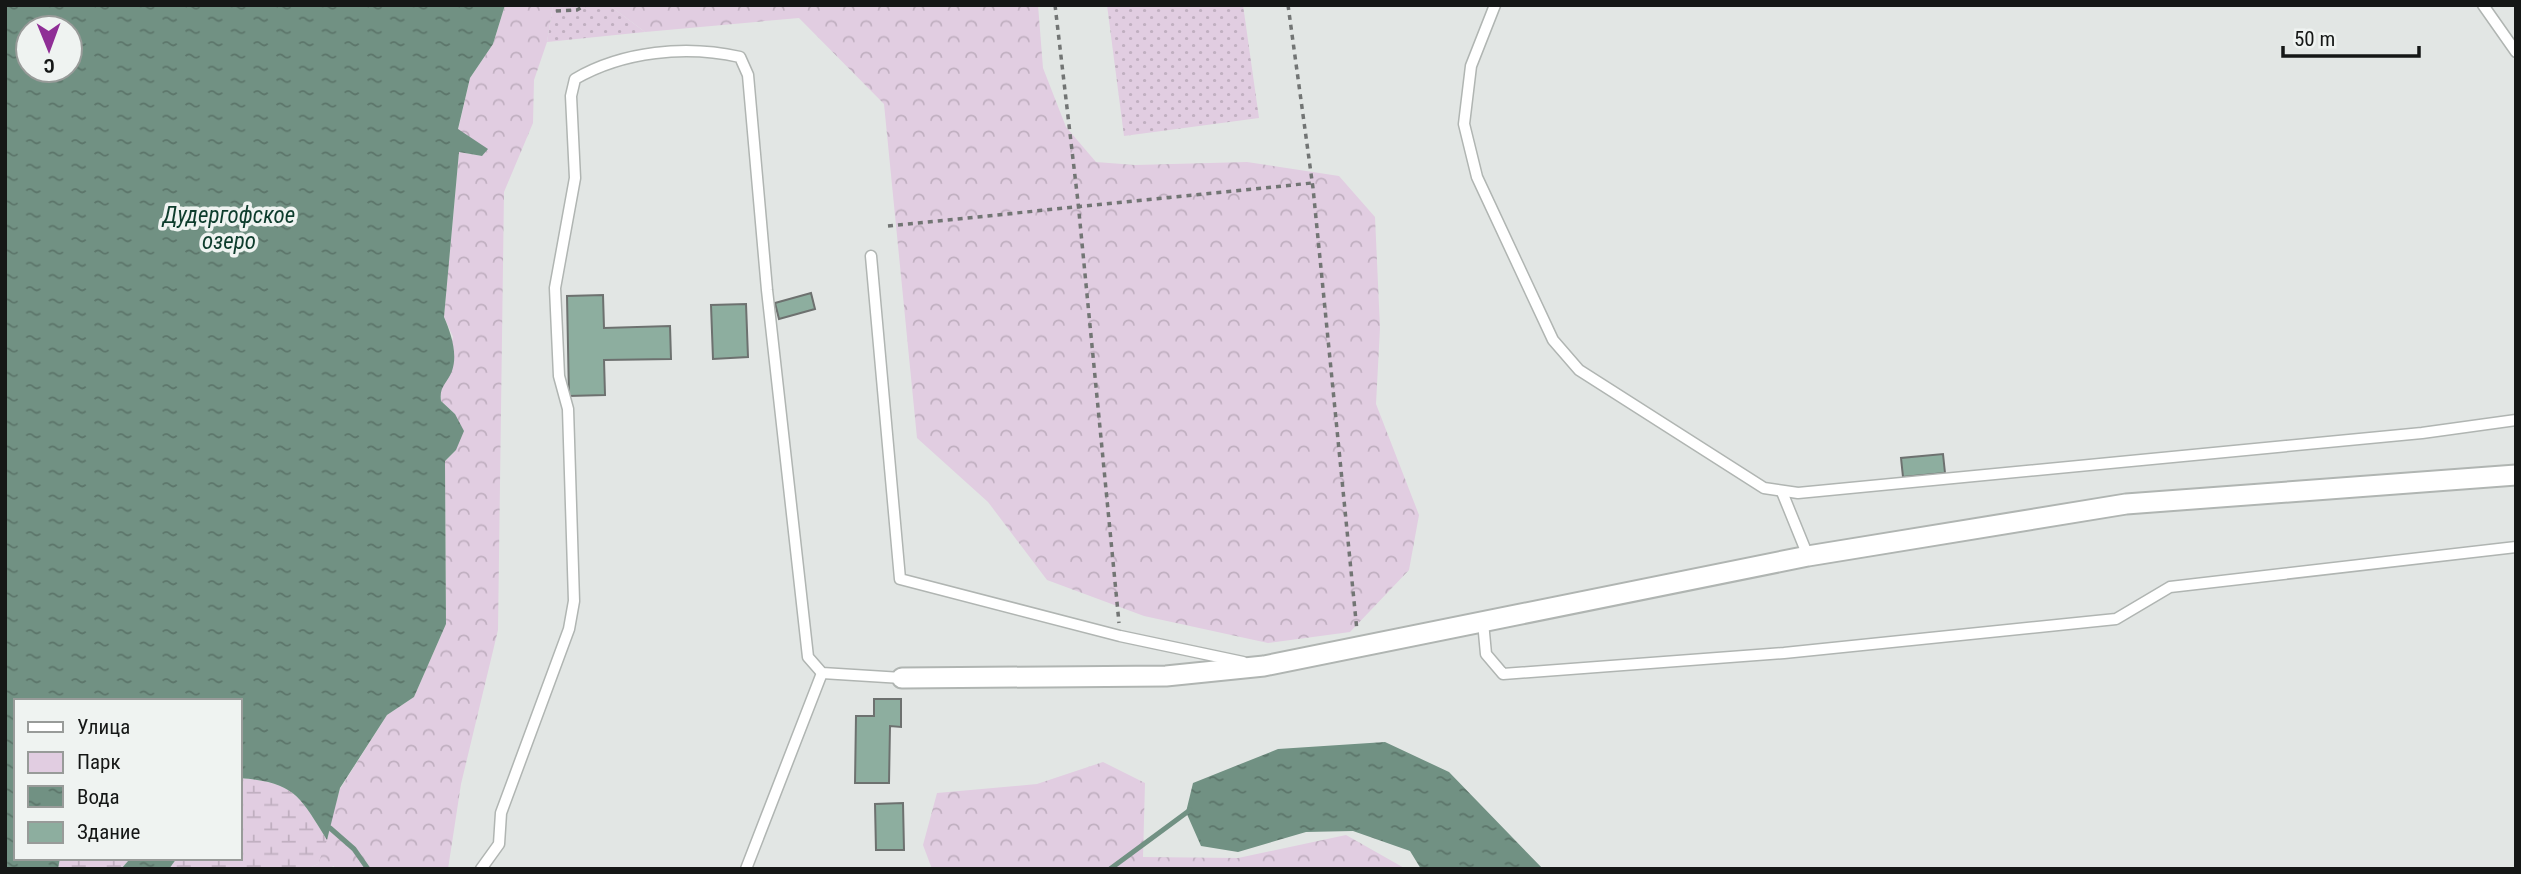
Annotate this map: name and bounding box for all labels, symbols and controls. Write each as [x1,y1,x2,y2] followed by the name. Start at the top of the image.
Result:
[14,14,84,84] north arrow
[2283,14,2420,58] scale bar
[2294,27,2335,51] text: 50 m
[44,54,55,77] text: С
[161,202,295,255] water label: Дудергофское озеро
[14,699,242,860] legend
[77,715,130,739] text: Улица
[77,750,121,774] text: Парк
[77,785,120,809] text: Вода
[77,820,141,844] text: Здание

